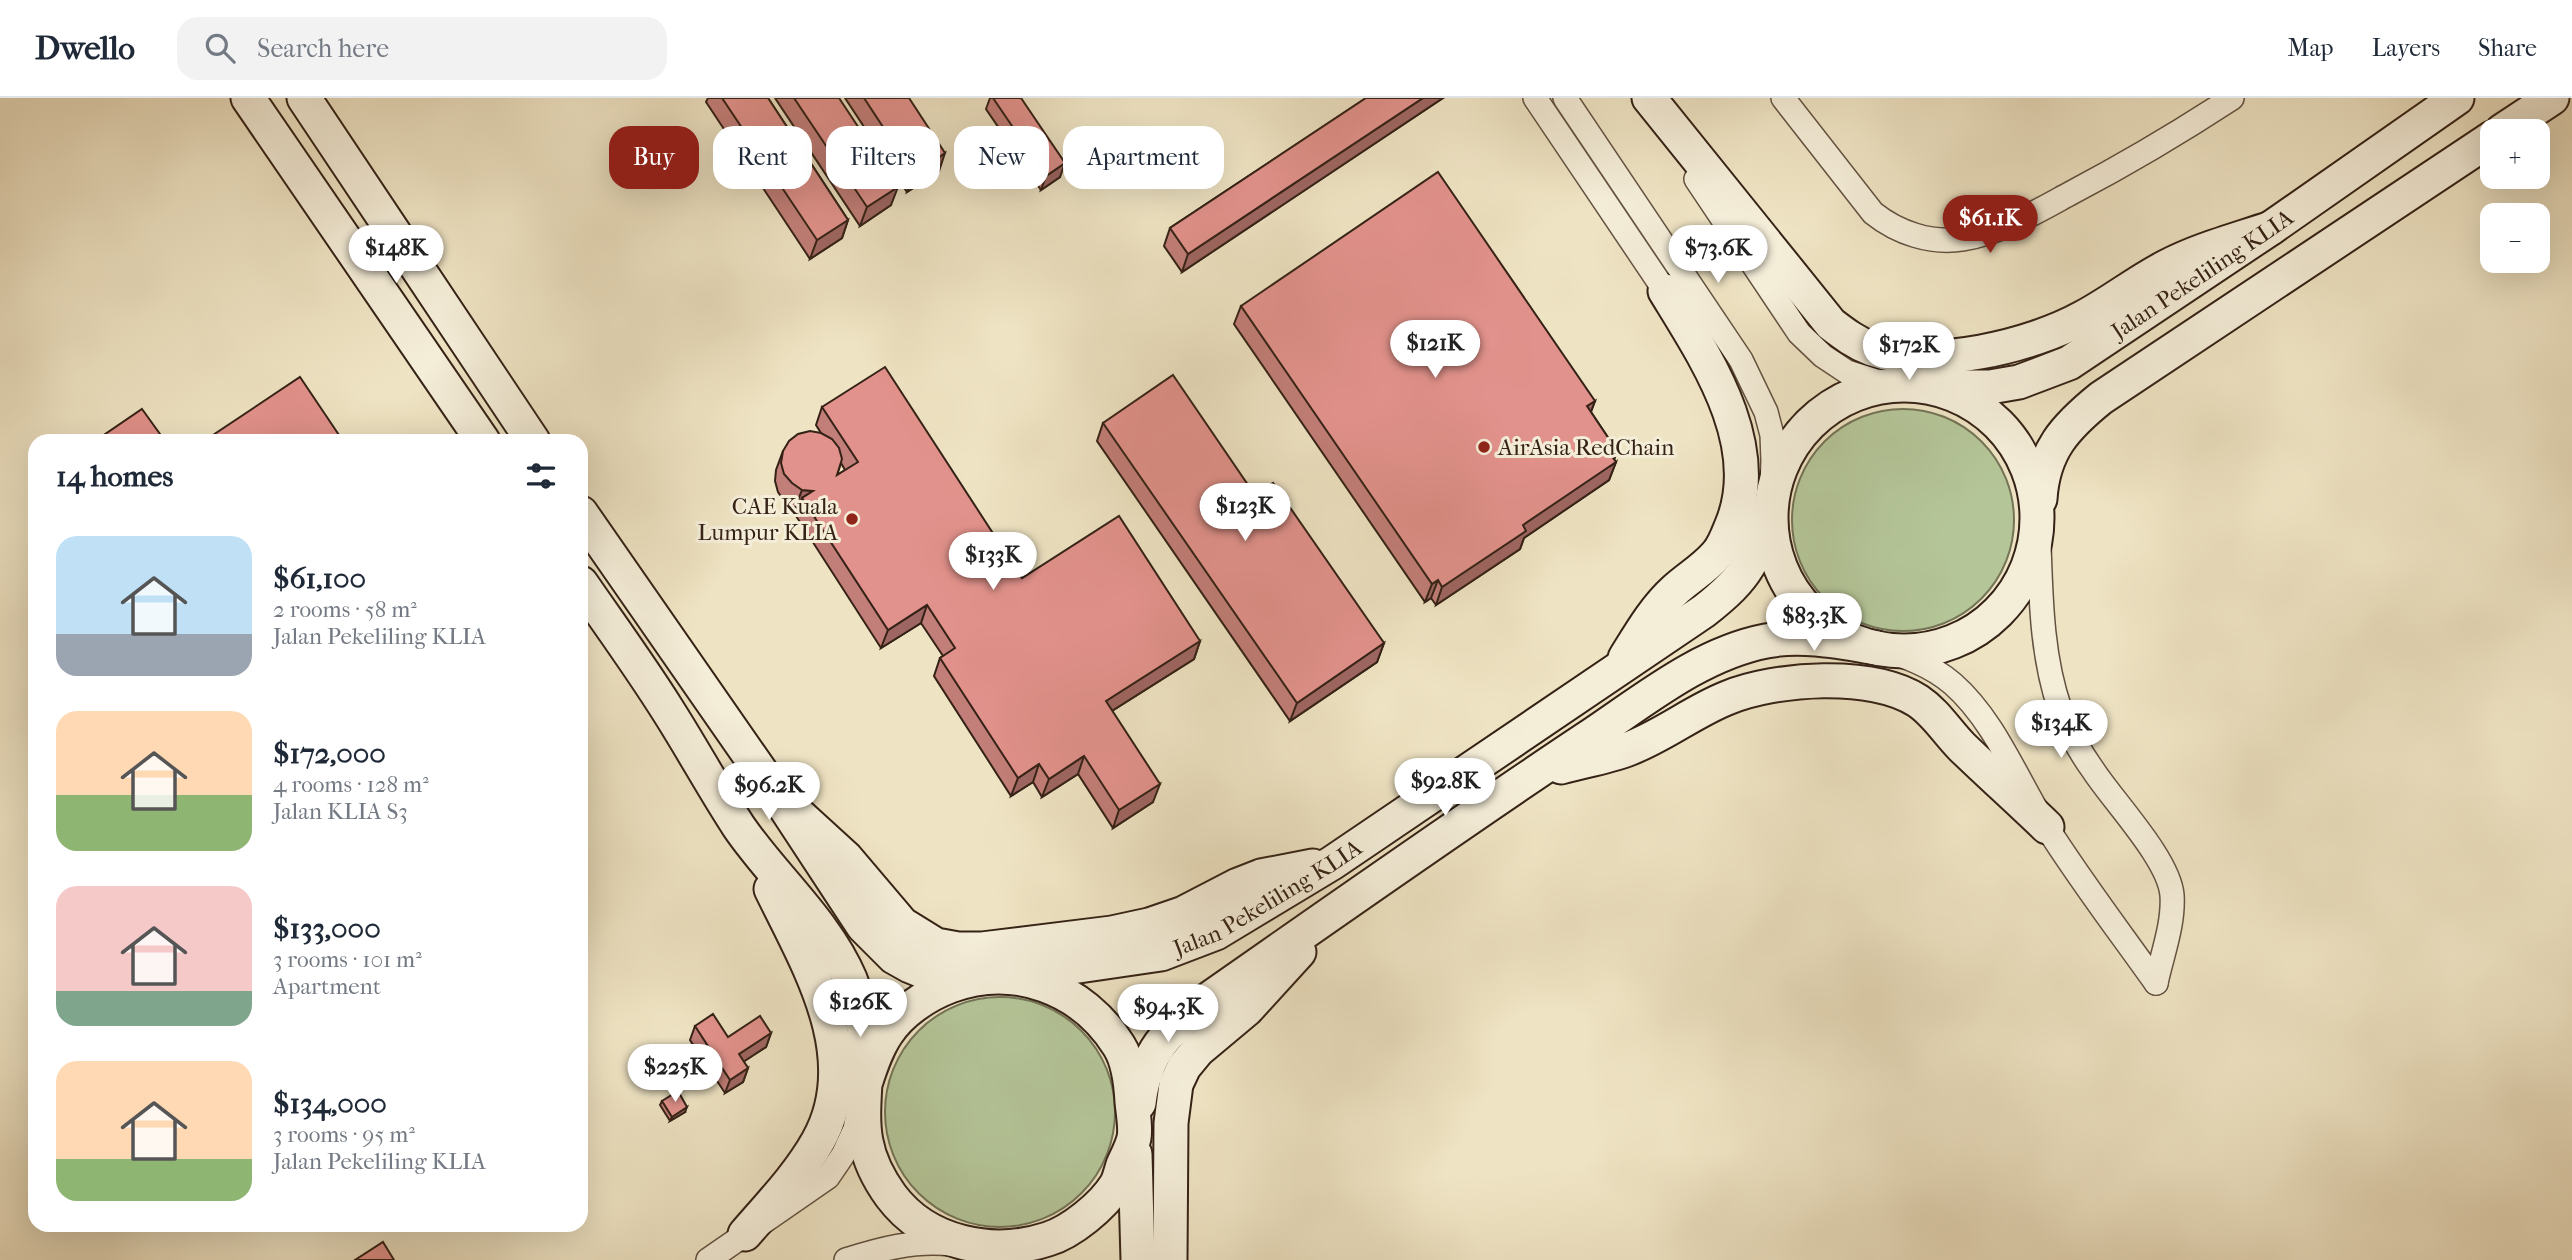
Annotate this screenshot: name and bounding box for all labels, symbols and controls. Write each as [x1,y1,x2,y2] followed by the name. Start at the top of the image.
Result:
[177,17,667,80] search box
[35,29,135,68] text: Dwello
[201,29,239,67] icon: search
[257,33,389,64] text: Search here
[2288,34,2334,62] text: Map
[2372,34,2440,62] text: Layers
[2478,34,2537,62] text: Share
[2480,119,2550,273] map controls
[2480,119,2550,189] button: +
[609,126,699,189] chip: Buy
[713,126,812,189] chip: Rent
[826,126,940,189] chip: Filters
[954,126,1049,189] chip: New
[1063,126,1224,189] chip: Apartment
[1933,195,2047,255] pin: $61.1K
[2104,203,2299,346] street label: Jalan Pekeliling KLIA
[2480,203,2550,273] button: −
[1959,204,2021,231] text: $61.1K
[347,226,445,285] pin: $148K
[1661,226,1775,285] pin: $73.6K
[365,234,427,261] text: $148K
[1685,234,1751,261] text: $73.6K
[1386,320,1484,380] pin: $121K
[1860,322,1958,382] pin: $172K
[1406,329,1464,356] text: $121K
[1879,331,1939,358] text: $172K
[1497,434,1675,461] place label: AirAsia RedChain
[1476,439,1492,455] marker: AirAsia RedChain
[522,457,560,495] icon: filters
[56,459,173,494] text: 14 homes
[1196,484,1294,543] pin: $123K
[1216,492,1274,519] text: $123K
[698,493,839,546] place label: CAE Kuala Lumpur KLIA
[844,511,860,527] marker: CAE Kuala Lumpur KLIA
[944,532,1042,592] pin: $133K
[965,541,1021,568] text: $133K
[273,561,366,596] text: $61,100
[112,564,196,648] icon: home
[1757,594,1871,653] pin: $83.3K
[273,596,417,623] text: 2 rooms · 58 m²
[1782,602,1846,629] text: $83.3K
[273,623,486,650] text: Jalan Pekeliling KLIA
[2012,700,2110,760] pin: $134K
[2031,709,2091,736] text: $134K
[273,736,386,771] text: $172,000
[112,739,196,823] icon: home
[1388,758,1502,818] pin: $92.8K
[712,762,826,822] pin: $96.2K
[1410,767,1480,794] text: $92.8K
[273,771,429,798] text: 4 rooms · 128 m²
[734,771,804,798] text: $96.2K
[273,798,408,825] text: Jalan KLIA S3
[1167,833,1368,962] street label: Jalan Pekeliling KLIA
[273,911,381,946] text: $133,000
[112,914,196,998] icon: home
[273,946,422,973] text: 3 rooms · 101 m²
[273,973,381,1000] text: Apartment
[811,979,909,1039] pin: $126K
[1111,984,1225,1044] pin: $94.3K
[829,988,891,1015] text: $126K
[1133,993,1203,1020] text: $94.3K
[626,1044,724,1104] pin: $225K
[644,1053,706,1080] text: $225K
[273,1086,387,1121] text: $134,000
[112,1089,196,1173] icon: home
[273,1121,415,1148] text: 3 rooms · 95 m²
[273,1148,486,1175] text: Jalan Pekeliling KLIA

